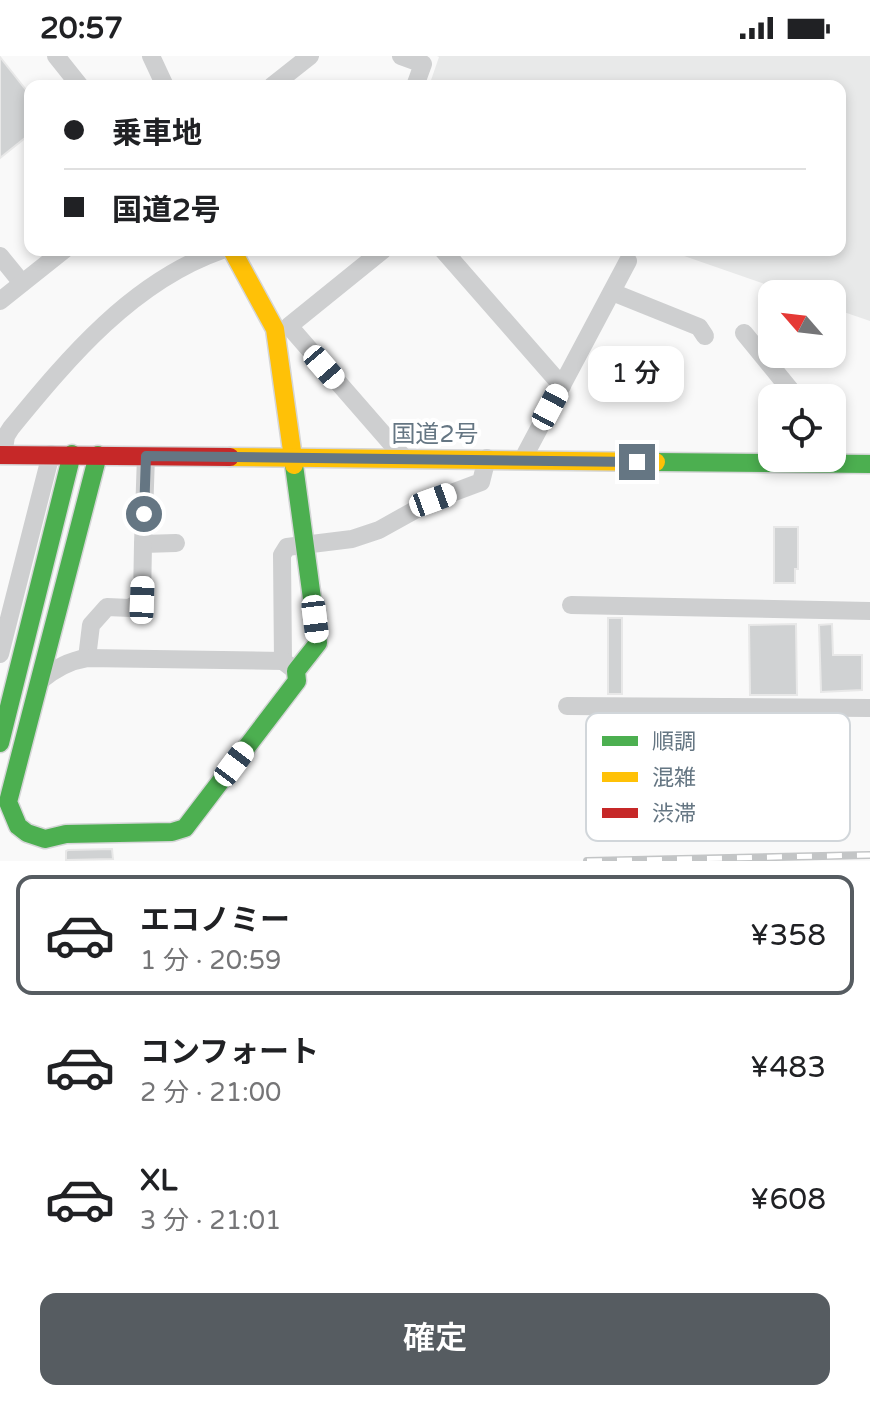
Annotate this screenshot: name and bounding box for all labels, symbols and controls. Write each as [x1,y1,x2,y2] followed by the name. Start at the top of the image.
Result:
[40,10,123,47] text: 20:57
[112,115,202,152] text: 乗車地
[112,192,221,229] text: 国道2号
[758,280,846,368] north arrow
[758,280,846,472] map controls
[299,341,349,393] car
[589,346,685,402] callout: 1 分
[611,358,661,389] text: 1 分
[528,380,572,434] car
[758,384,846,472] button: locate
[391,420,479,449] street label: 国道2号
[619,444,655,480] route end
[406,481,460,519] car
[126,496,162,532] route start
[129,576,155,624] car
[300,594,330,644] car
[586,713,850,841] legend
[652,729,696,755] text: 順調
[210,738,258,790] car
[652,765,696,791] text: 混雑
[652,801,696,827] text: 渋滞
[44,899,116,971] icon: car
[140,902,290,939] text: エコノミー
[750,917,826,954] text: ¥358
[140,945,281,976] text: 1 分 · 20:59
[44,1031,116,1103] icon: car
[140,1034,319,1071] text: コンフォート
[750,1049,826,1086] text: ¥483
[140,1077,281,1108] text: 2 分 · 21:00
[140,1162,177,1199] text: XL
[44,1163,116,1235] icon: car
[750,1181,826,1218] text: ¥608
[140,1205,281,1236] text: 3 分 · 21:01
[40,1293,830,1385] button: 確定

